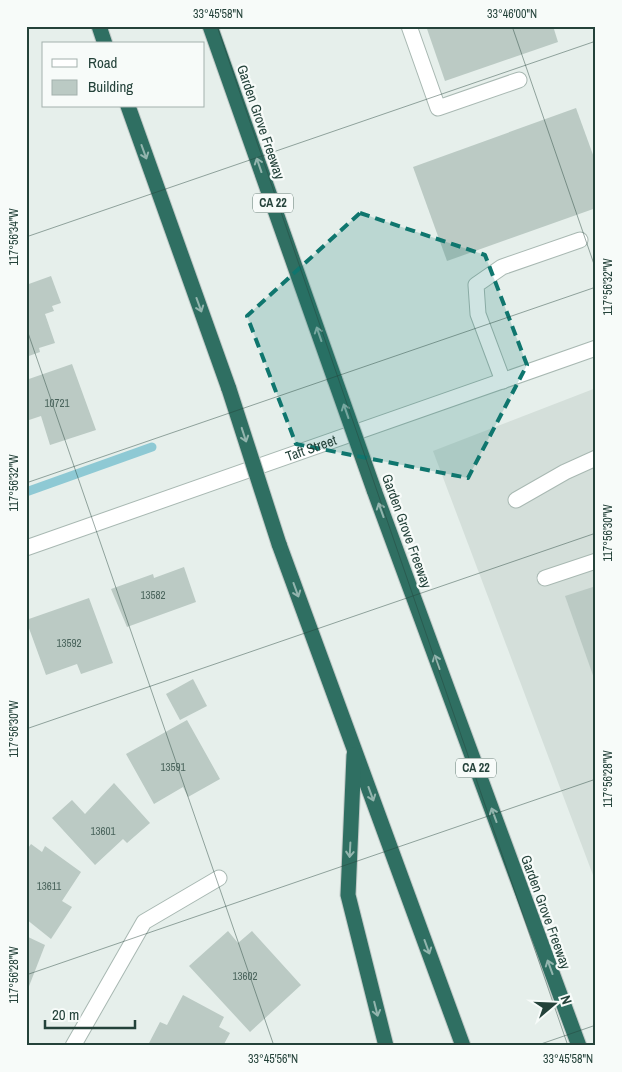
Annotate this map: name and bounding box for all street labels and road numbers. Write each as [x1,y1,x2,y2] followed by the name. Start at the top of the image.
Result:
[233,62,289,182] street label: Garden Grove Freeway
[253,194,293,212] road number: CA 22
[283,431,339,465] street label: Taft Street
[378,472,436,591] street label: Garden Grove Freeway
[456,758,496,778] road number: CA 22
[517,853,575,972] street label: Garden Grove Freeway

